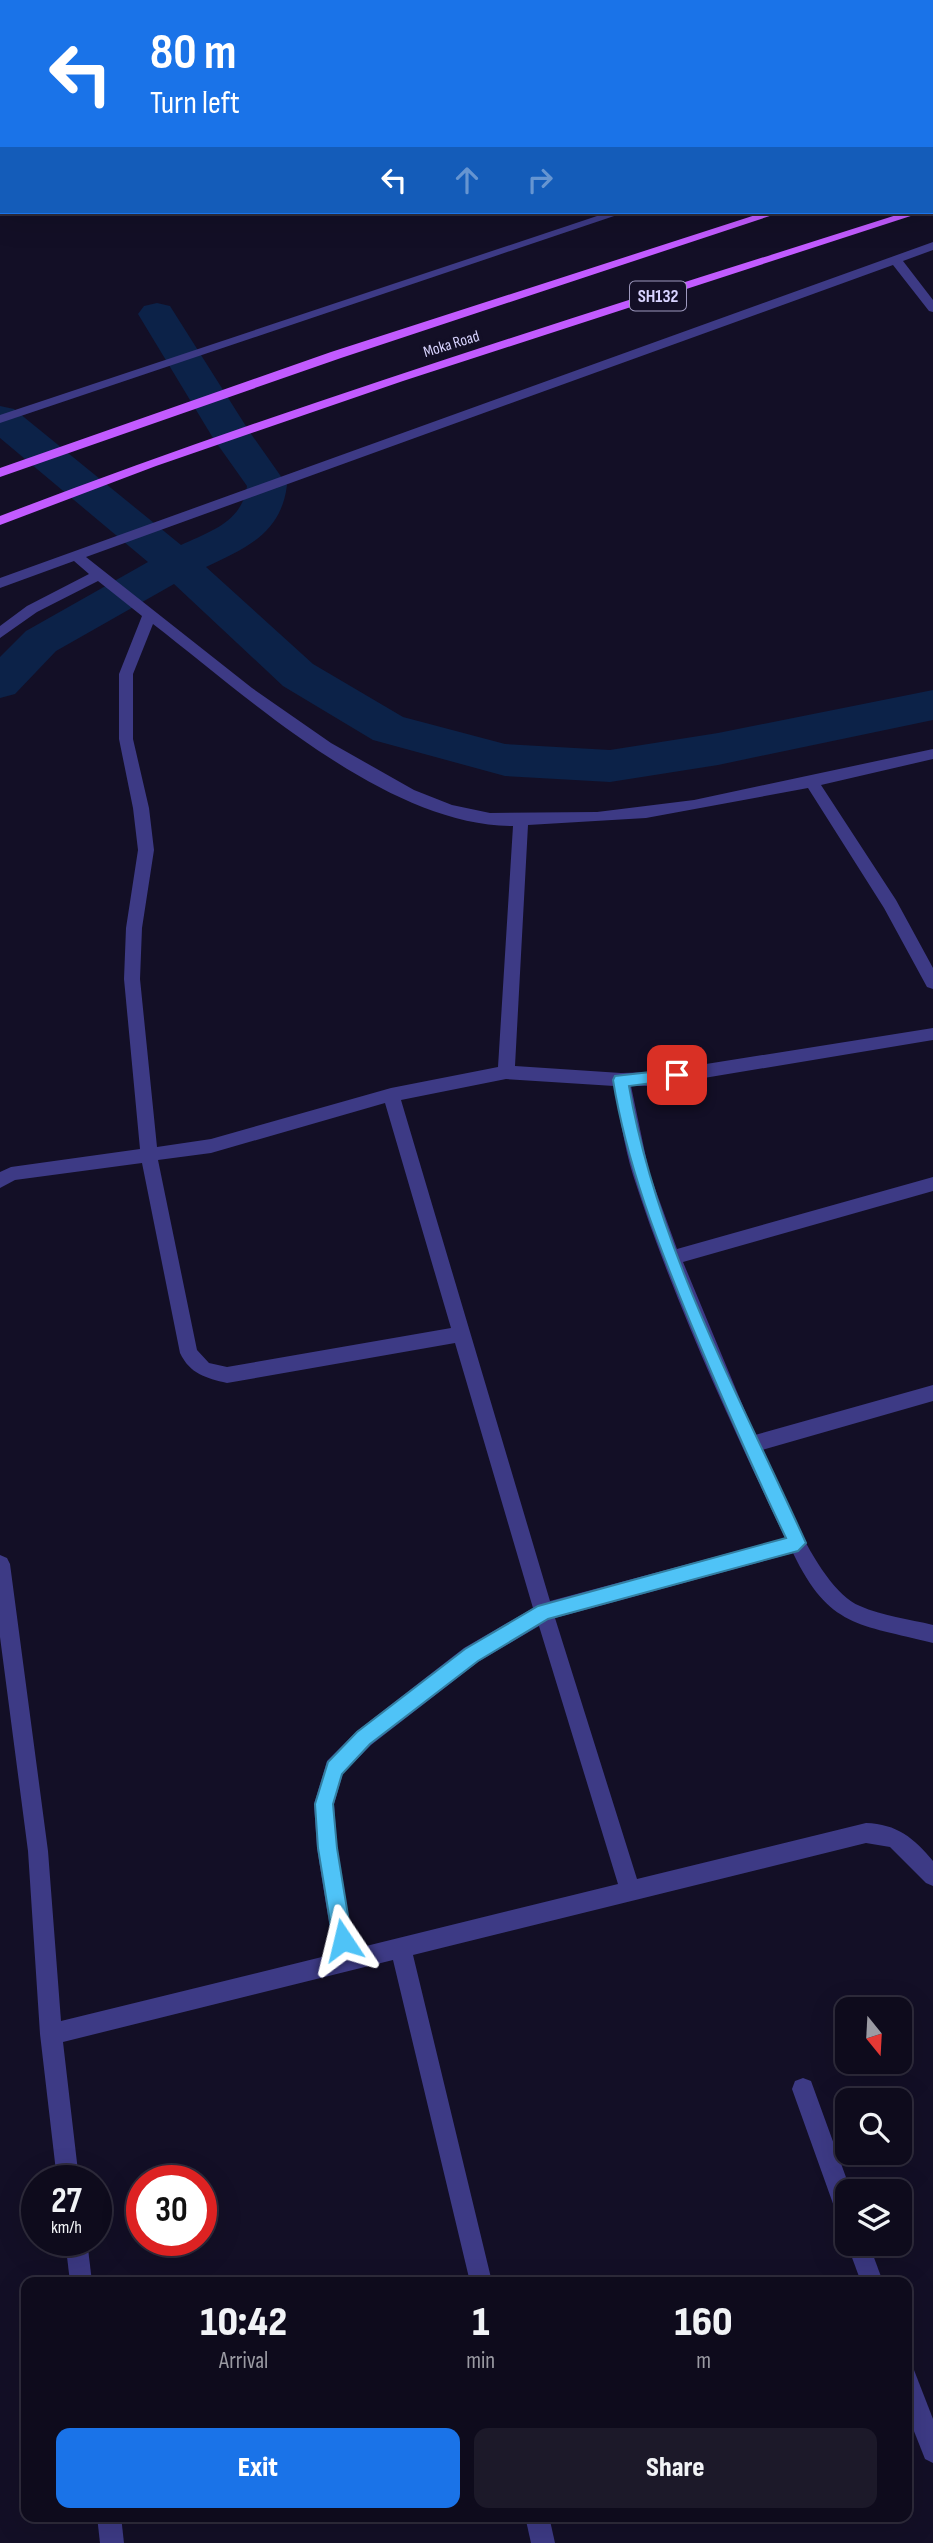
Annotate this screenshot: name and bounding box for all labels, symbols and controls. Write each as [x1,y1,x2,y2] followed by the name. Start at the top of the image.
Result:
[150,24,237,83] text: 80 m
[35,28,126,119] icon: left
[150,84,240,123] text: Turn left
[375,161,413,199] icon: left
[448,161,486,199] icon: ahead
[521,161,559,199] icon: right
[630,282,686,310] road number: SH132
[421,327,482,362] street label: Moka Road
[647,1045,707,1105] pin
[658,1056,696,1094] icon: arrive
[306,1903,380,1977] position arrow
[835,1997,912,2074] north arrow
[835,1997,912,2256] map controls
[835,2088,912,2165] button: search
[126,2165,217,2256] speed limit sign: 30
[835,2179,912,2256] button: layers
[51,2180,82,2223] text: 27
[51,2217,82,2238] text: km/h
[200,2297,287,2348] text: 10:42
[472,2297,489,2348] text: 1
[674,2297,733,2348] text: 160
[219,2347,268,2375] text: Arrival
[466,2347,495,2375] text: min
[696,2347,711,2375] text: m
[56,2428,460,2508] button: Exit
[474,2428,877,2508] button: Share

